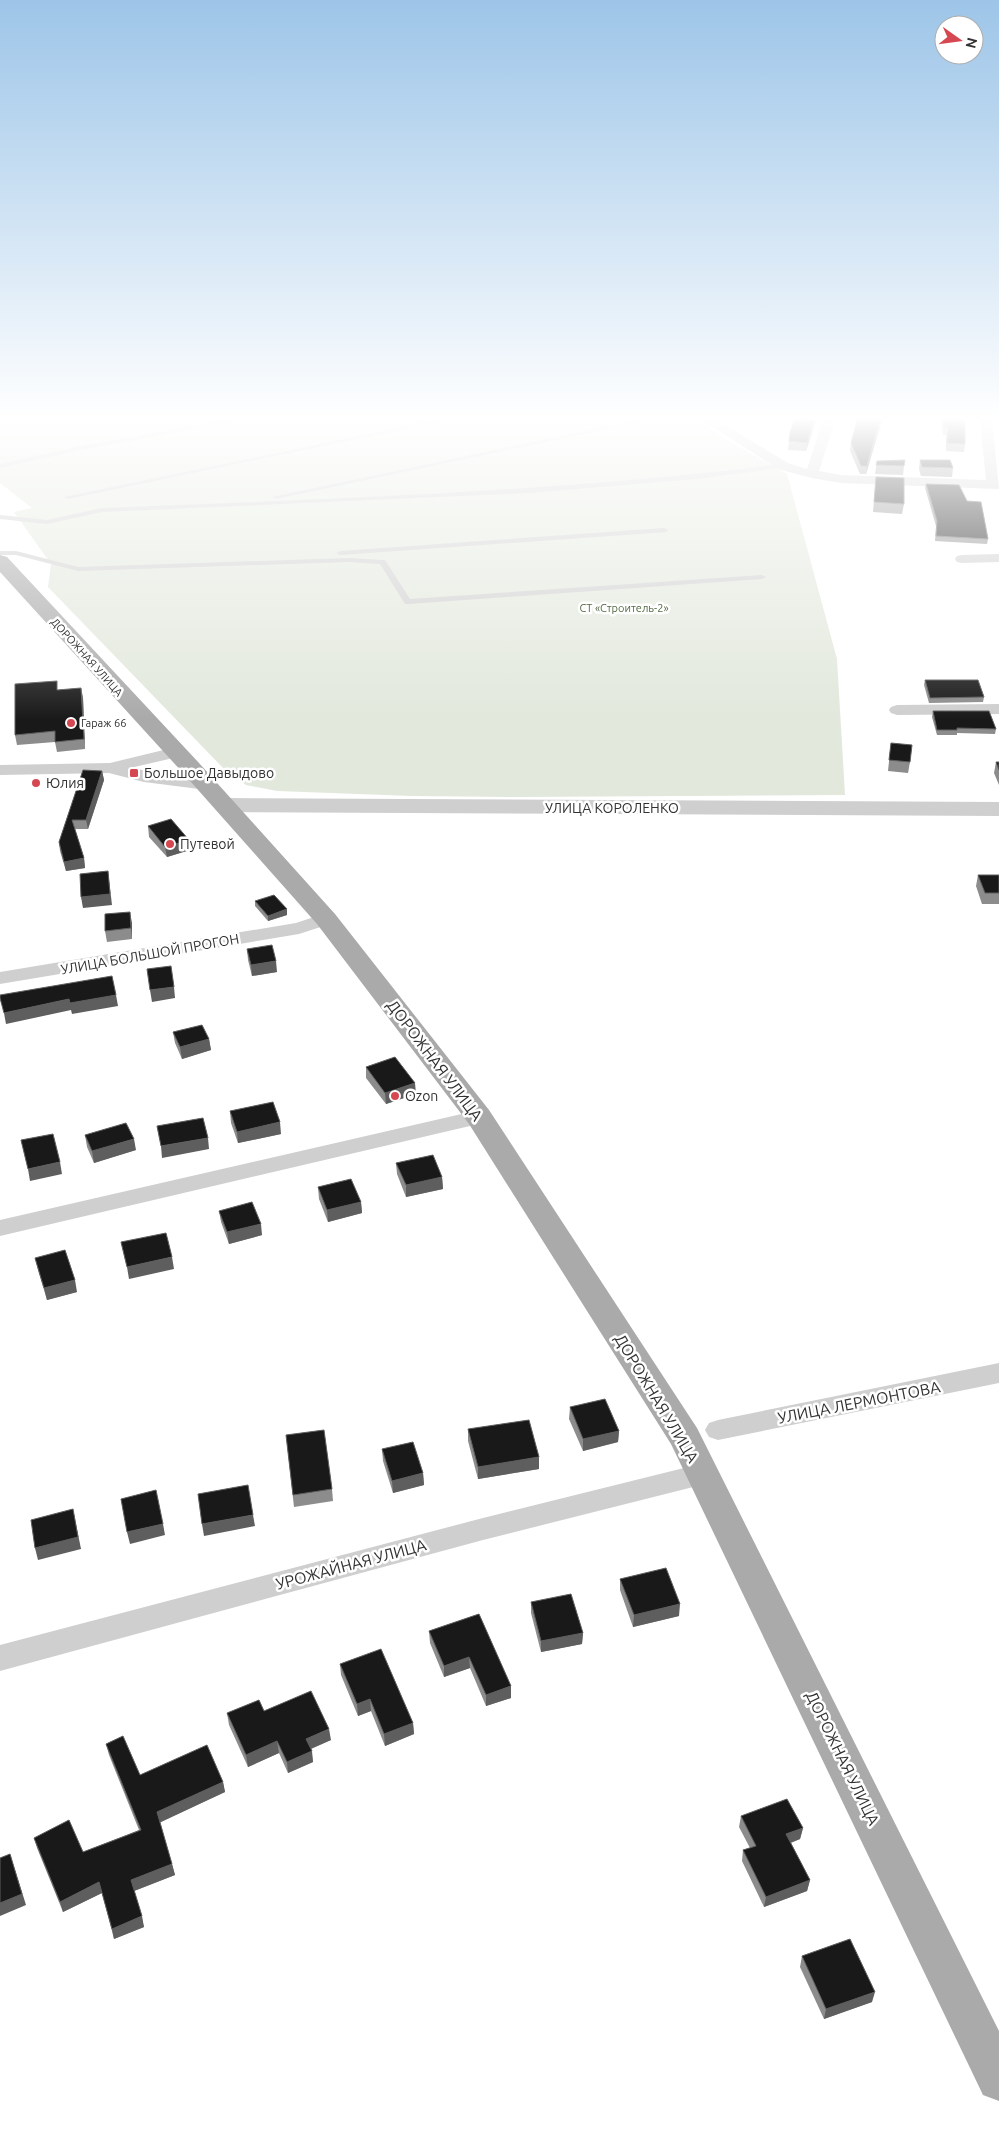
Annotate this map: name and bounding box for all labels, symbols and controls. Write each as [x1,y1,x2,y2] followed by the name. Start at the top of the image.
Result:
[934,15,984,65] north arrow
[963,36,981,50] text: N
[579,602,669,614] park label: СТ «Строитель-2»
[49,615,126,699] street label: ДОРОЖНАЯ УЛИЦА
[65,717,77,729] marker: Гараж 66
[81,717,126,729] place label: Гараж 66
[144,765,274,781] place label: Большое Давыдово
[128,767,140,779] marker: Большое Давыдово
[46,775,84,791] place label: Юлия
[30,777,42,789] marker: Юлия
[545,800,679,816] street label: УЛИЦА КОРОЛЕНКО
[180,836,235,852] place label: Путевой
[164,838,176,850] marker: Путевой
[59,929,240,978] street label: УЛИЦА БОЛЬШОЙ ПРОГОН
[384,996,487,1125] street label: ДОРОЖНАЯ УЛИЦА
[405,1088,438,1104] place label: Ozon
[389,1090,401,1102] marker: Ozon
[611,1330,703,1466] street label: ДОРОЖНАЯ УЛИЦА
[776,1377,942,1427] street label: УЛИЦА ЛЕРМОНТОВА
[274,1534,429,1593] street label: УРОЖАЙНАЯ УЛИЦА
[803,1688,884,1829] street label: ДОРОЖНАЯ УЛИЦА

